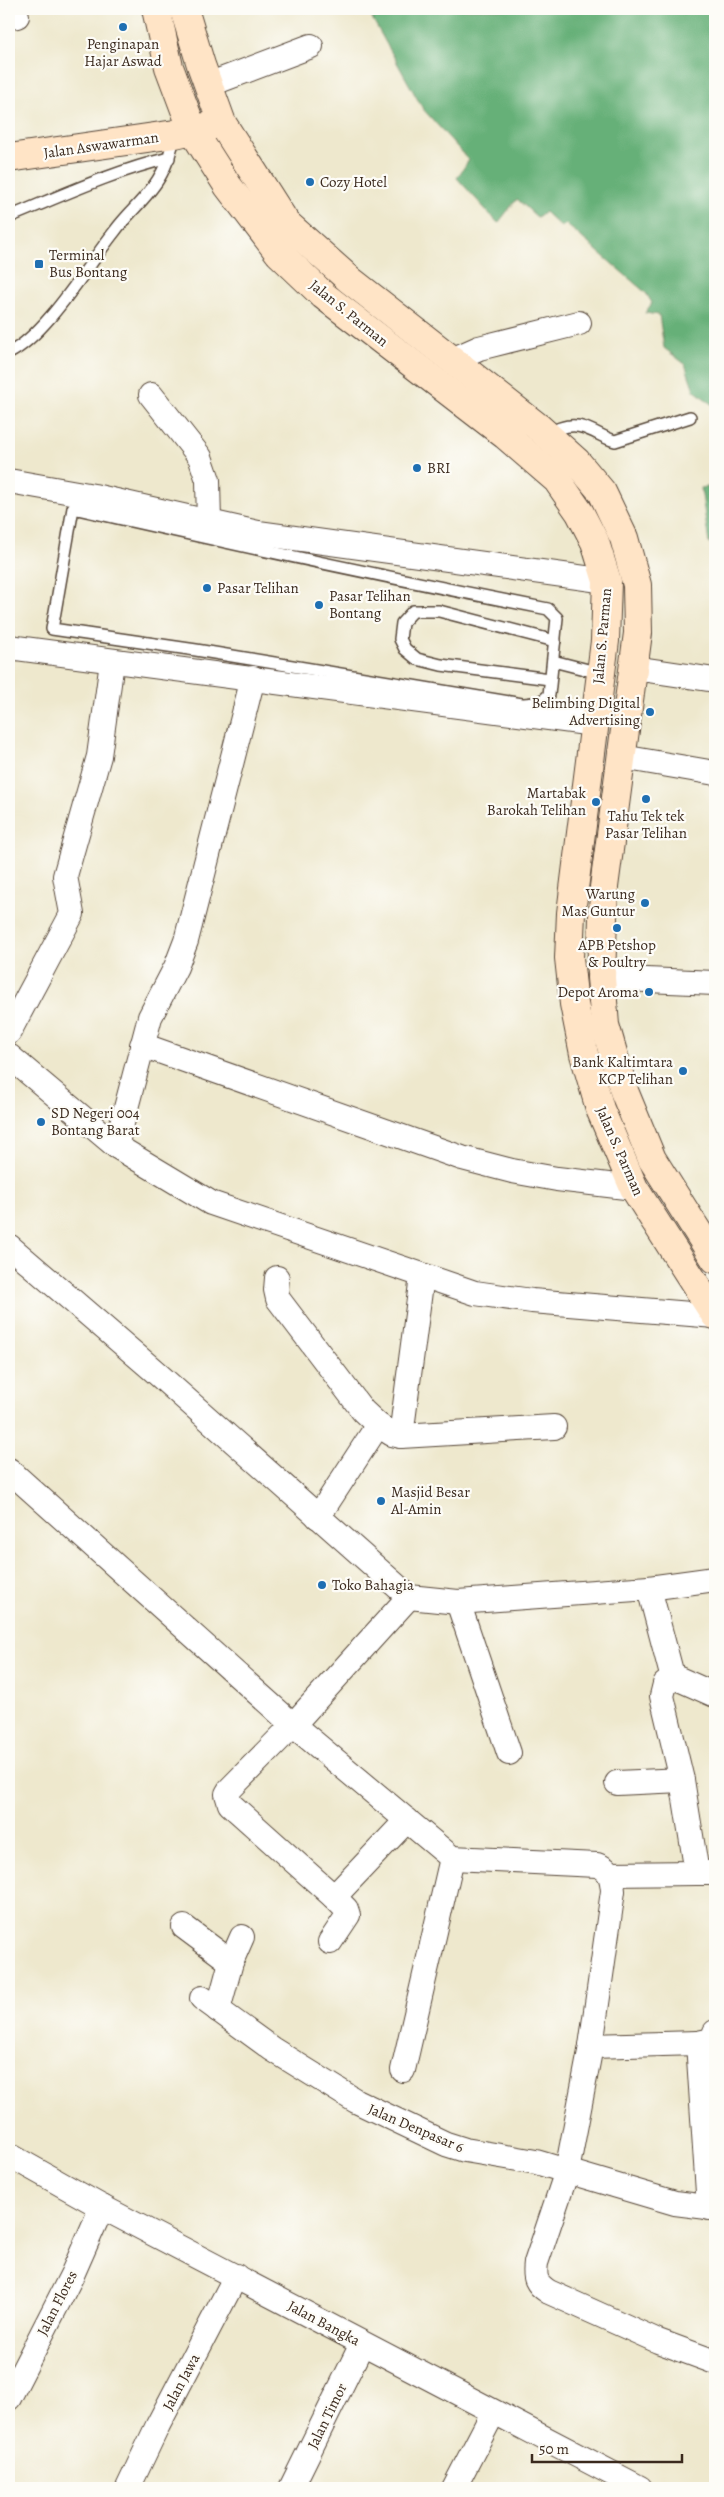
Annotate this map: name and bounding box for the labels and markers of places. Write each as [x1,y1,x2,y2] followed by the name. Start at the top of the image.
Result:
[117,21,129,33] marker: Penginapan Hajar Aswad
[84,34,163,71] place label: Penginapan Hajar Aswad
[320,172,387,192] place label: Cozy Hotel
[304,176,316,188] marker: Cozy Hotel
[49,245,128,282] place label: Terminal Bus Bontang
[33,258,45,270] marker: Terminal Bus Bontang
[427,458,451,478] place label: BRI
[411,462,423,474] marker: BRI
[217,578,299,598] place label: Pasar Telihan
[201,582,213,594] marker: Pasar Telihan
[329,586,411,623] place label: Pasar Telihan Bontang
[313,599,325,611] marker: Pasar Telihan Bontang
[531,693,640,730] place label: Belimbing Digital Advertising
[644,706,656,718] marker: Belimbing Digital Advertising
[487,783,587,820] place label: Martabak Barokah Telihan
[640,793,652,805] marker: Tahu Tek tek Pasar Telihan
[590,796,602,808] marker: Martabak Barokah Telihan
[605,806,687,843] place label: Tahu Tek tek Pasar Telihan
[562,884,635,921] place label: Warung Mas Guntur
[639,897,651,909] marker: Warung Mas Guntur
[611,922,623,934] marker: APB Petshop & Poultry
[577,935,656,972] place label: APB Petshop & Poultry
[557,982,639,1002] place label: Depot Aroma
[643,986,655,998] marker: Depot Aroma
[572,1052,673,1089] place label: Bank Kaltimtara KCP Telihan
[677,1065,689,1077] marker: Bank Kaltimtara KCP Telihan
[51,1103,140,1140] place label: SD Negeri 004 Bontang Barat
[35,1116,47,1128] marker: SD Negeri 004 Bontang Barat
[390,1482,470,1519] place label: Masjid Besar Al-Amin
[375,1495,387,1507] marker: Masjid Besar Al-Amin
[332,1575,414,1595] place label: Toko Bahagia
[316,1579,328,1591] marker: Toko Bahagia

